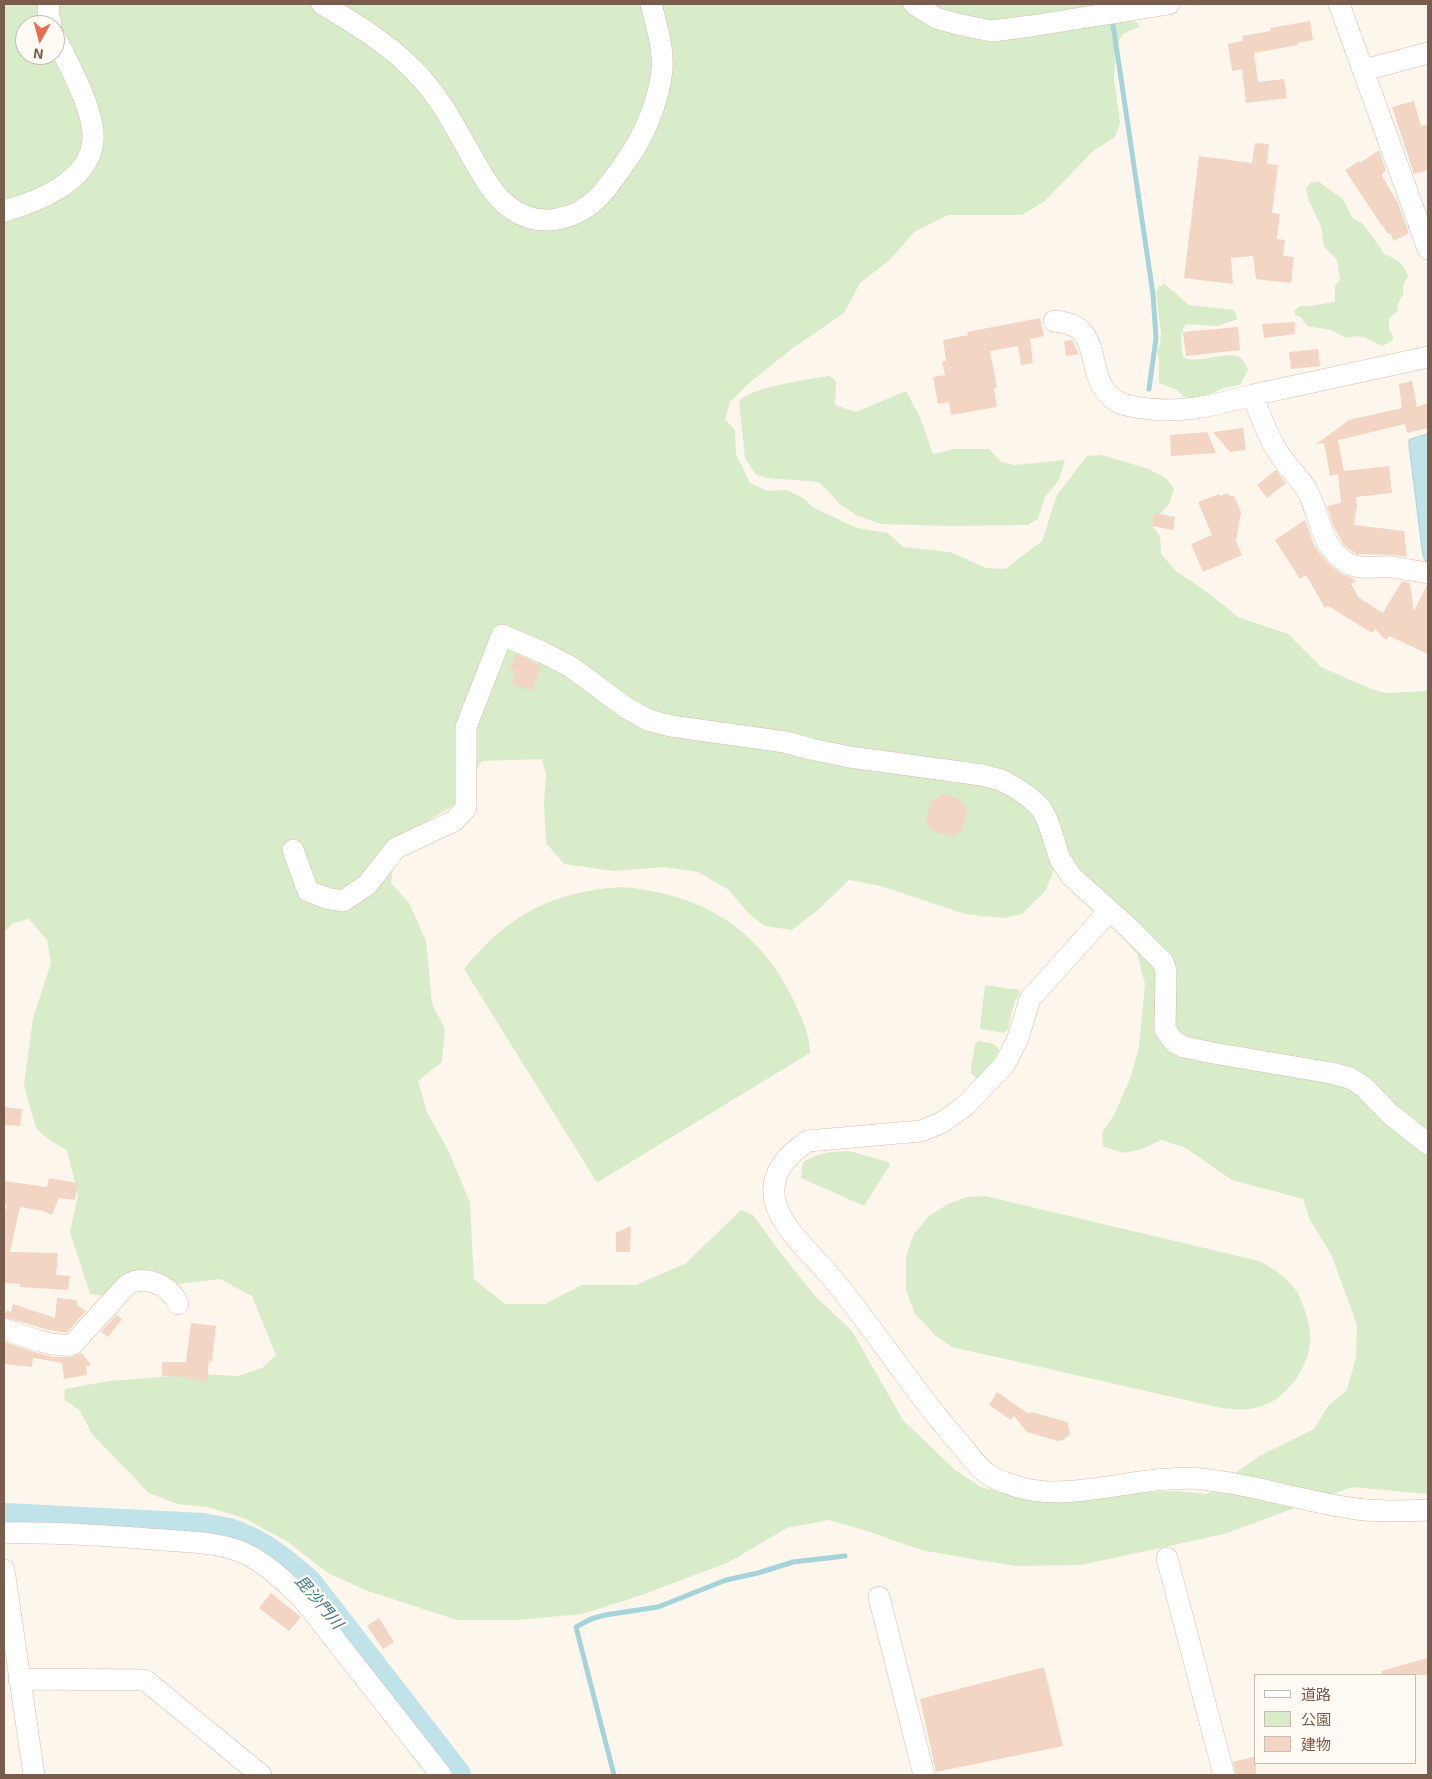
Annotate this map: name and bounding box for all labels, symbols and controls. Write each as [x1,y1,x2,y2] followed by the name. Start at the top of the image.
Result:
[15,15,65,65] north arrow
[32,45,44,63] text: N
[291,1571,347,1633] water label: 毘沙門川
[1254,1674,1417,1764] legend
[1301,1685,1331,1703] text: 道路
[1301,1710,1331,1728] text: 公園
[1301,1735,1331,1753] text: 建物

